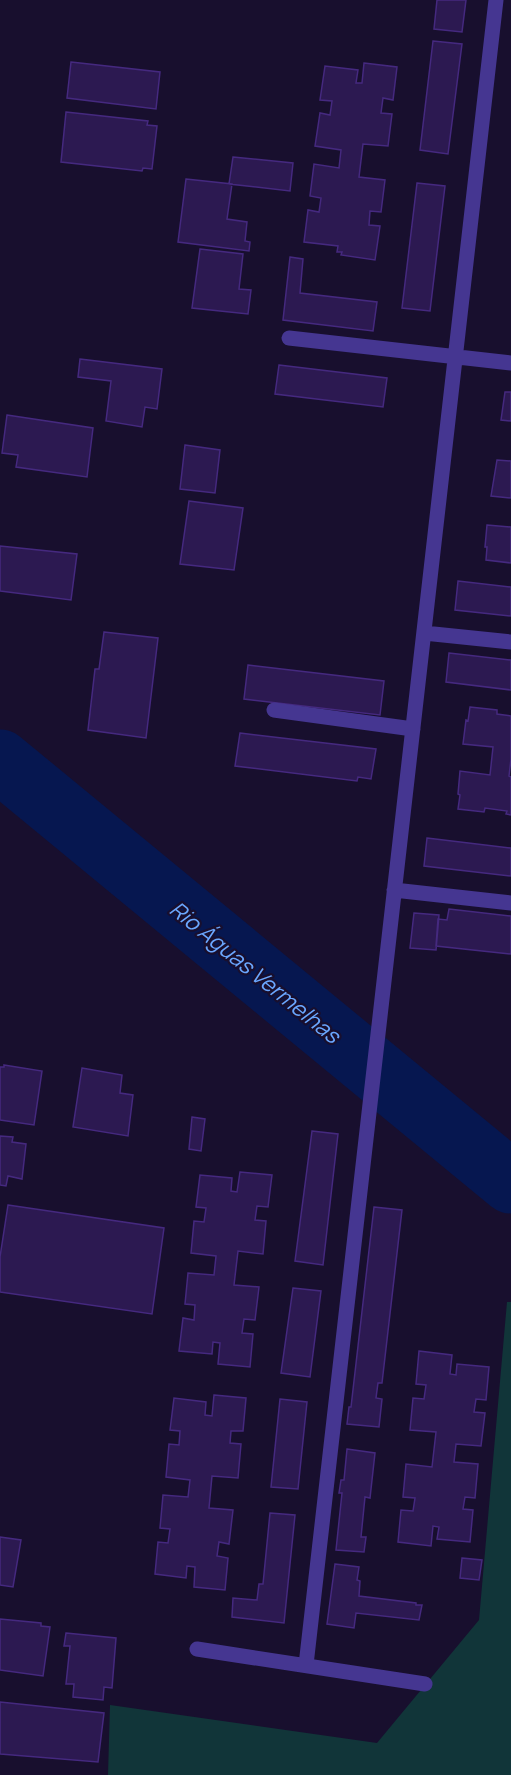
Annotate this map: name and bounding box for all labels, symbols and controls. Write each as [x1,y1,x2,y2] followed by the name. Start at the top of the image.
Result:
[164,894,347,1051] water label: Rio Águas Vermelhas

